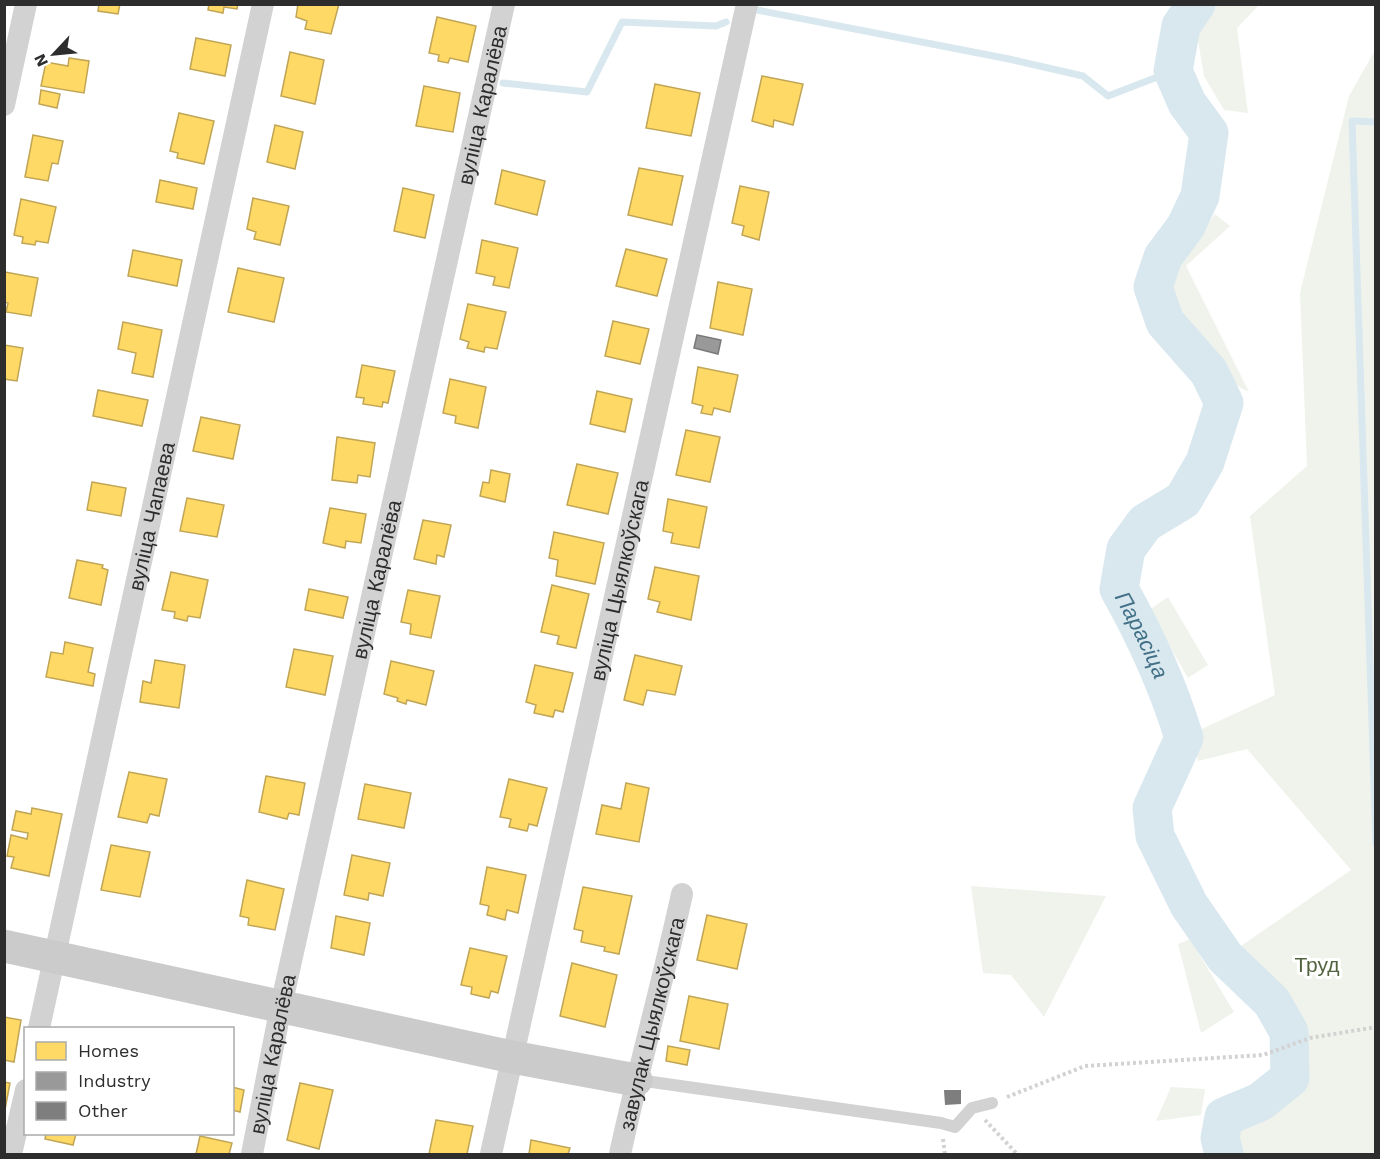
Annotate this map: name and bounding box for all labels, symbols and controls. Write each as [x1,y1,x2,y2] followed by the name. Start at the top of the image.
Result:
[452,23,511,187] street label: вуліца Каралёва
[24,24,84,84] north arrow
[30,51,52,70] text: N
[123,439,179,593] street label: вуліца Чапаева
[584,477,653,683] street label: вуліца Цыялкоўскага
[346,497,406,661] street label: вуліца Каралёва
[1110,587,1174,682] water label: Парасіца
[613,914,689,1133] street label: завулак Цыялкоўскага
[1294,952,1340,977] park label: Труд
[244,971,300,1136] street label: вуліца Каралёва
[24,1027,234,1135] legend
[78,1040,139,1061] text: Homes
[78,1070,151,1091] text: Industry
[78,1100,128,1121] text: Other

